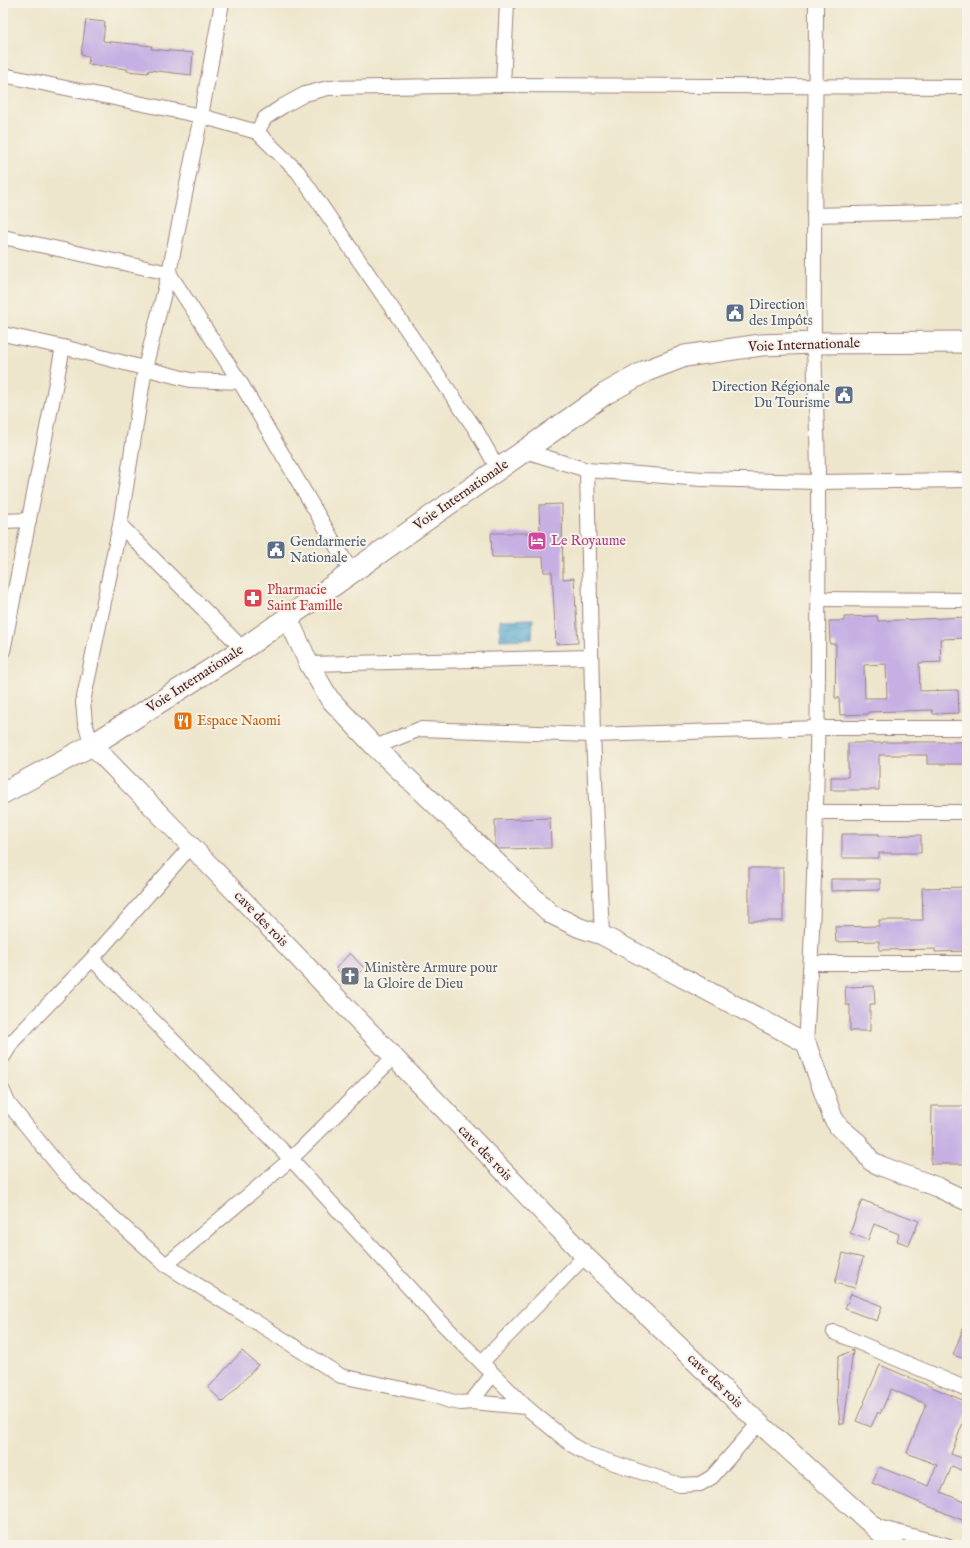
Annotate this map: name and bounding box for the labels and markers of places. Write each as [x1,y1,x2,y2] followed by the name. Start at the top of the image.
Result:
[749,296,813,330] place label: Direction des Impôts
[724,302,746,324] public building icon: Direction des Impôts
[711,378,831,412] place label: Direction Régionale Du Tourisme
[833,384,855,406] public building icon: Direction Régionale Du Tourisme
[526,530,548,552] hotel icon: Le Royaume
[551,532,626,550] place label: Le Royaume
[290,533,367,567] place label: Gendarmerie Nationale
[265,539,287,561] public building icon: Gendarmerie Nationale
[267,581,343,615] place label: Pharmacie Saint Famille
[242,587,264,609] pharmacy icon: Pharmacie Saint Famille
[172,710,194,732] restaurant icon: Espace Naomi
[197,712,281,730] place label: Espace Naomi
[364,959,498,993] place label: Ministère Armure pour la Gloire de Dieu
[339,965,361,987] church icon: Ministère Armure pour la Gloire de Dieu

